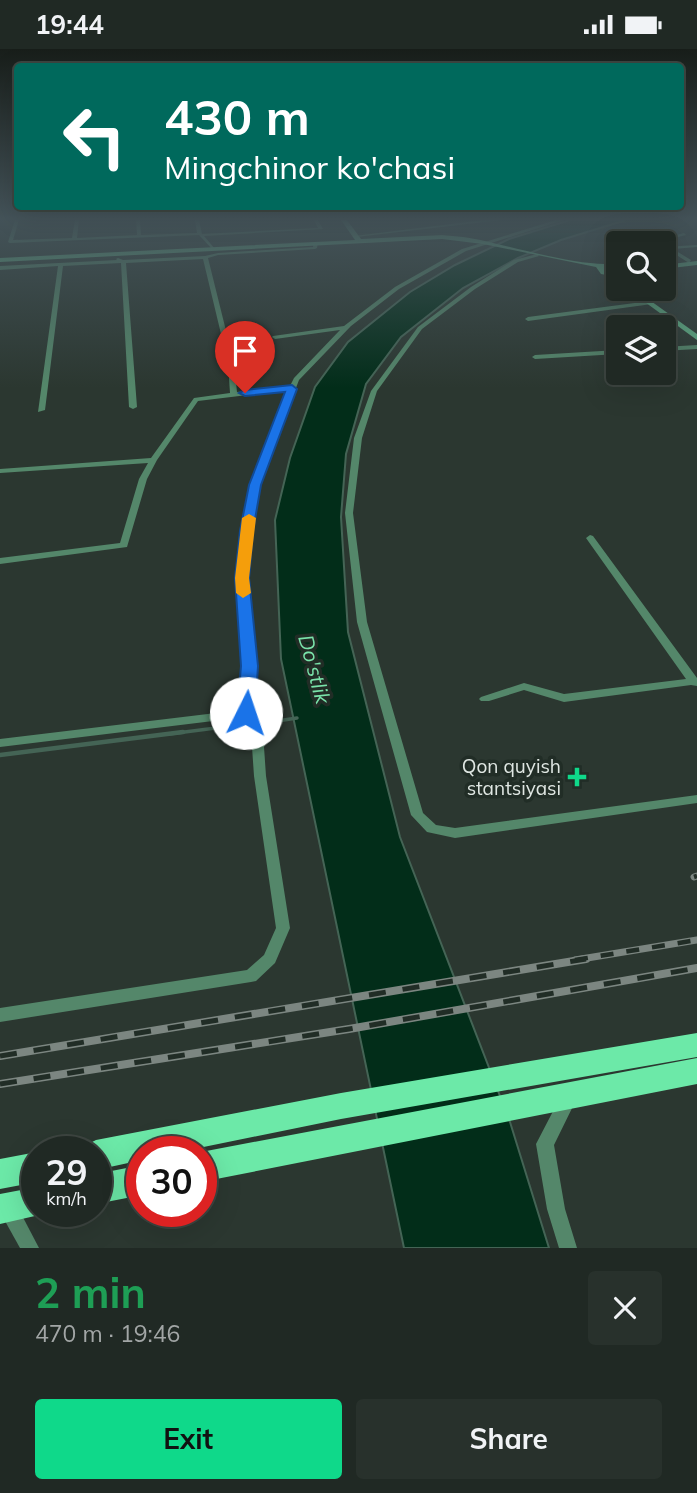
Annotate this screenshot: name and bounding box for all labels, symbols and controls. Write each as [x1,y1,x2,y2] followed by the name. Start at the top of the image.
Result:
[35,8,104,41] text: 19:44
[164,86,310,147] text: 430 m
[49,91,140,182] icon: left
[164,147,455,187] text: Mingchinor ko'chasi
[606,231,676,385] map controls
[606,231,676,301] button: search
[606,315,676,385] button: layers
[215,321,275,393] pin
[226,332,264,370] icon: arrive
[293,631,337,708] water label: Do'stlik
[209,676,283,750] position arrow
[462,754,561,800] place label: Qon quyish stantsiyasi
[567,767,587,787] marker: Qon quyish stantsiyasi
[126,1136,217,1227] speed limit sign: 30
[45,1150,88,1194] text: 29
[46,1187,87,1210] text: km/h
[35,1266,146,1319] text: 2 min
[588,1271,662,1345] button: close
[35,1319,180,1348] text: 470 m · 19:46
[35,1399,342,1479] button: Exit
[356,1399,662,1479] button: Share

